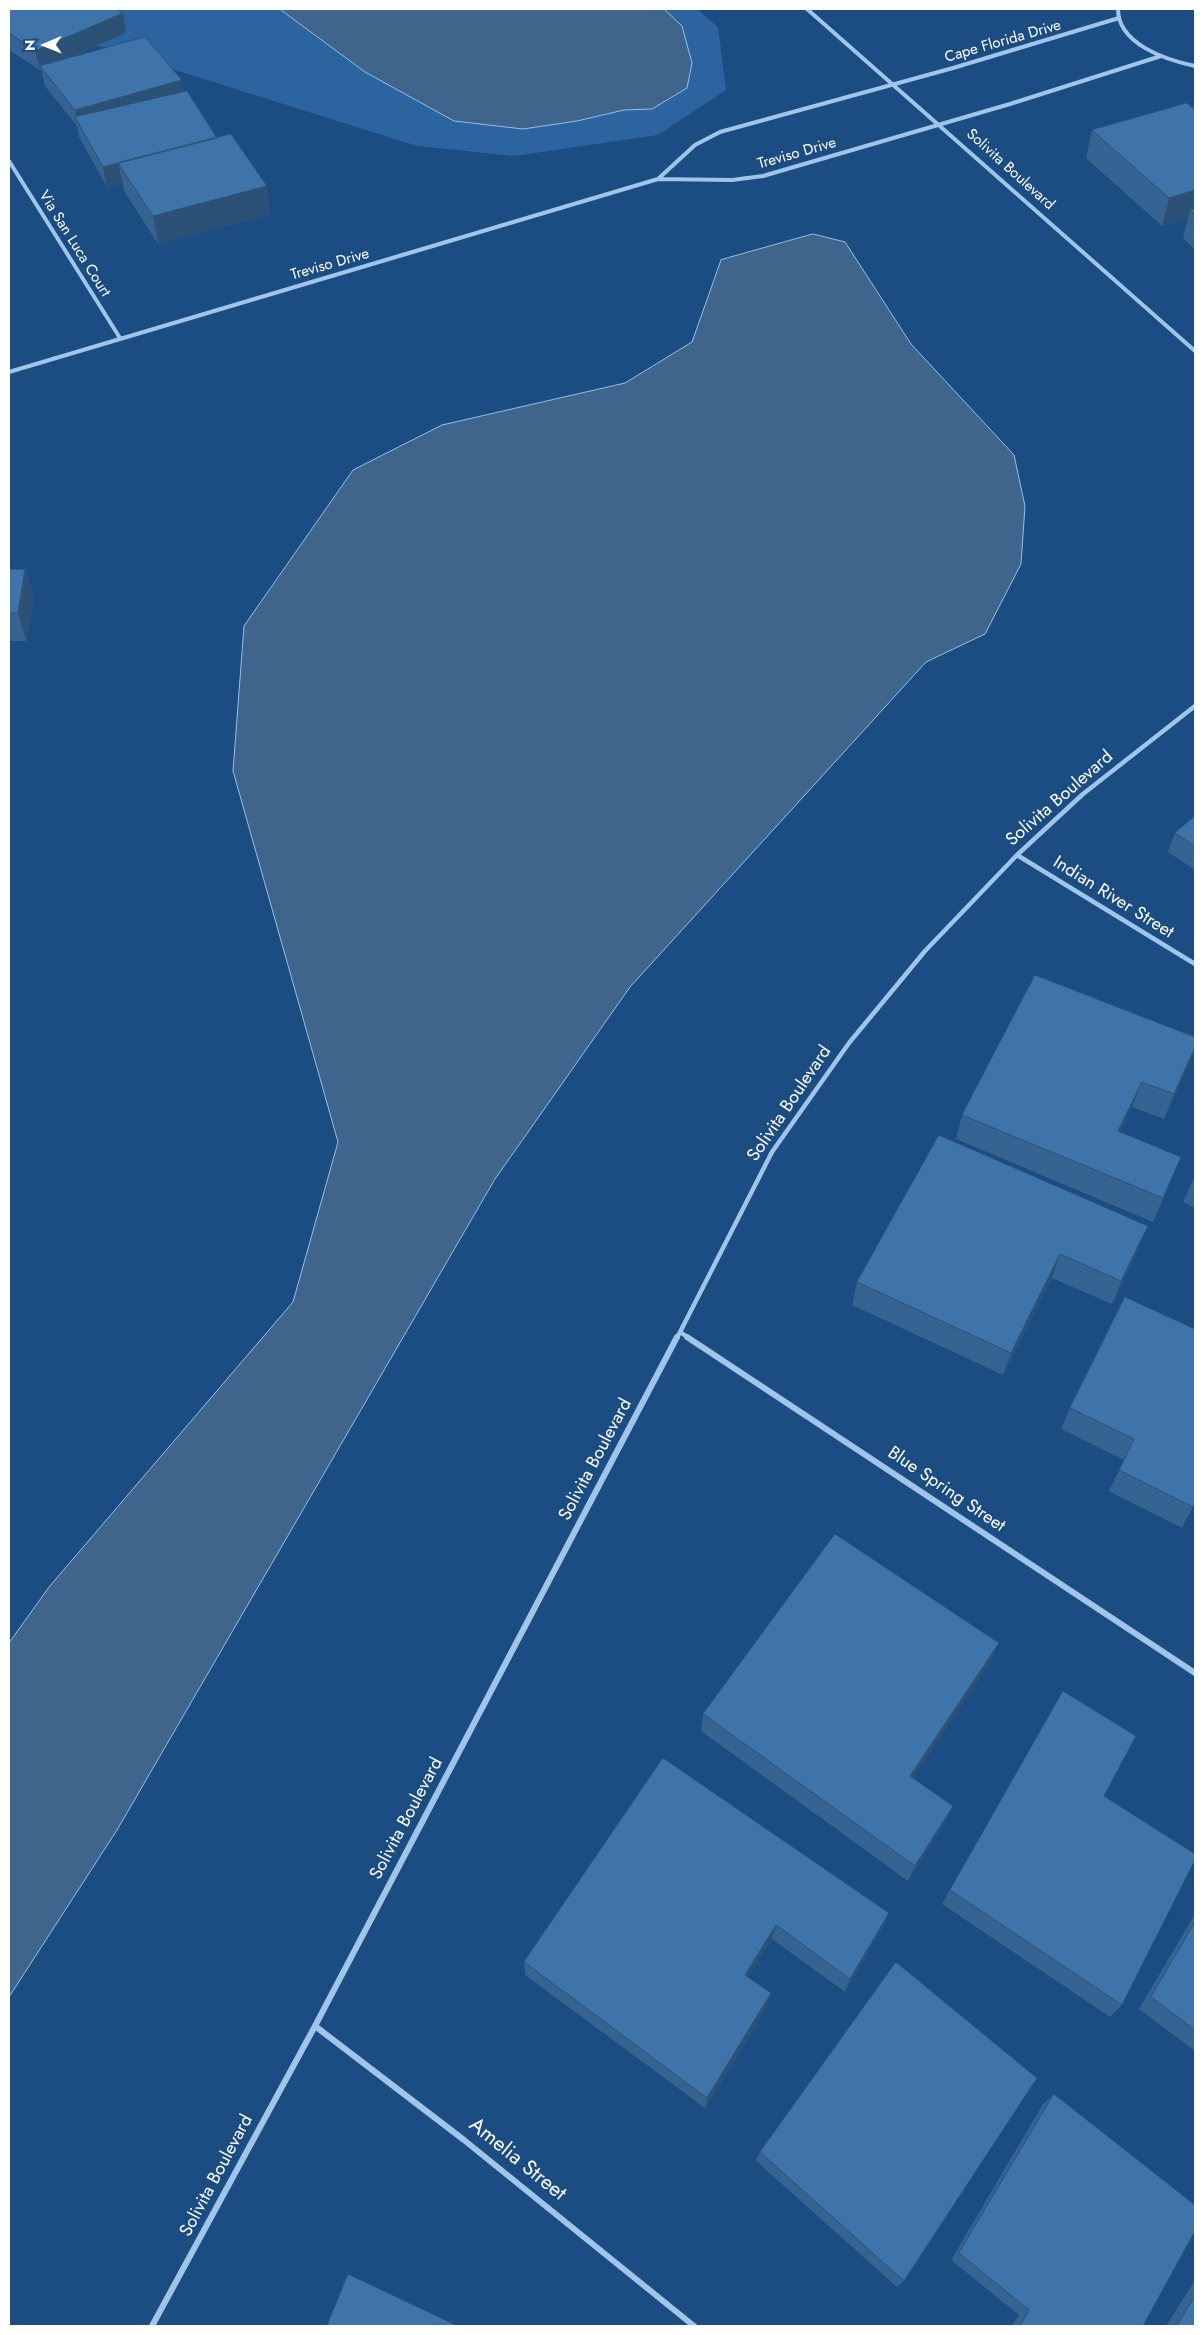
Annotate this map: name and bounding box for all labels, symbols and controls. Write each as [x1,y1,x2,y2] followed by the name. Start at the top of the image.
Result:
[943,17,1063,67] street label: Cape Florida Drive
[20,20,70,70] north arrow
[20,40,40,51] text: N
[962,126,1058,214] street label: Solivita Boulevard
[756,134,838,174] street label: Treviso Drive
[34,188,114,300] street label: Via San Luca Court
[289,245,371,285] street label: Treviso Drive
[1002,747,1118,851] street label: Solivita Boulevard
[1049,852,1177,944] street label: Indian River Street
[743,1042,837,1166] street label: Solivita Boulevard
[555,1395,637,1525] street label: Solivita Boulevard
[883,1443,1009,1537] street label: Blue Spring Street
[366,1754,448,1884] street label: Solivita Boulevard
[176,2111,258,2241] street label: Solivita Boulevard
[463,2113,571,2207] street label: Amelia Street

